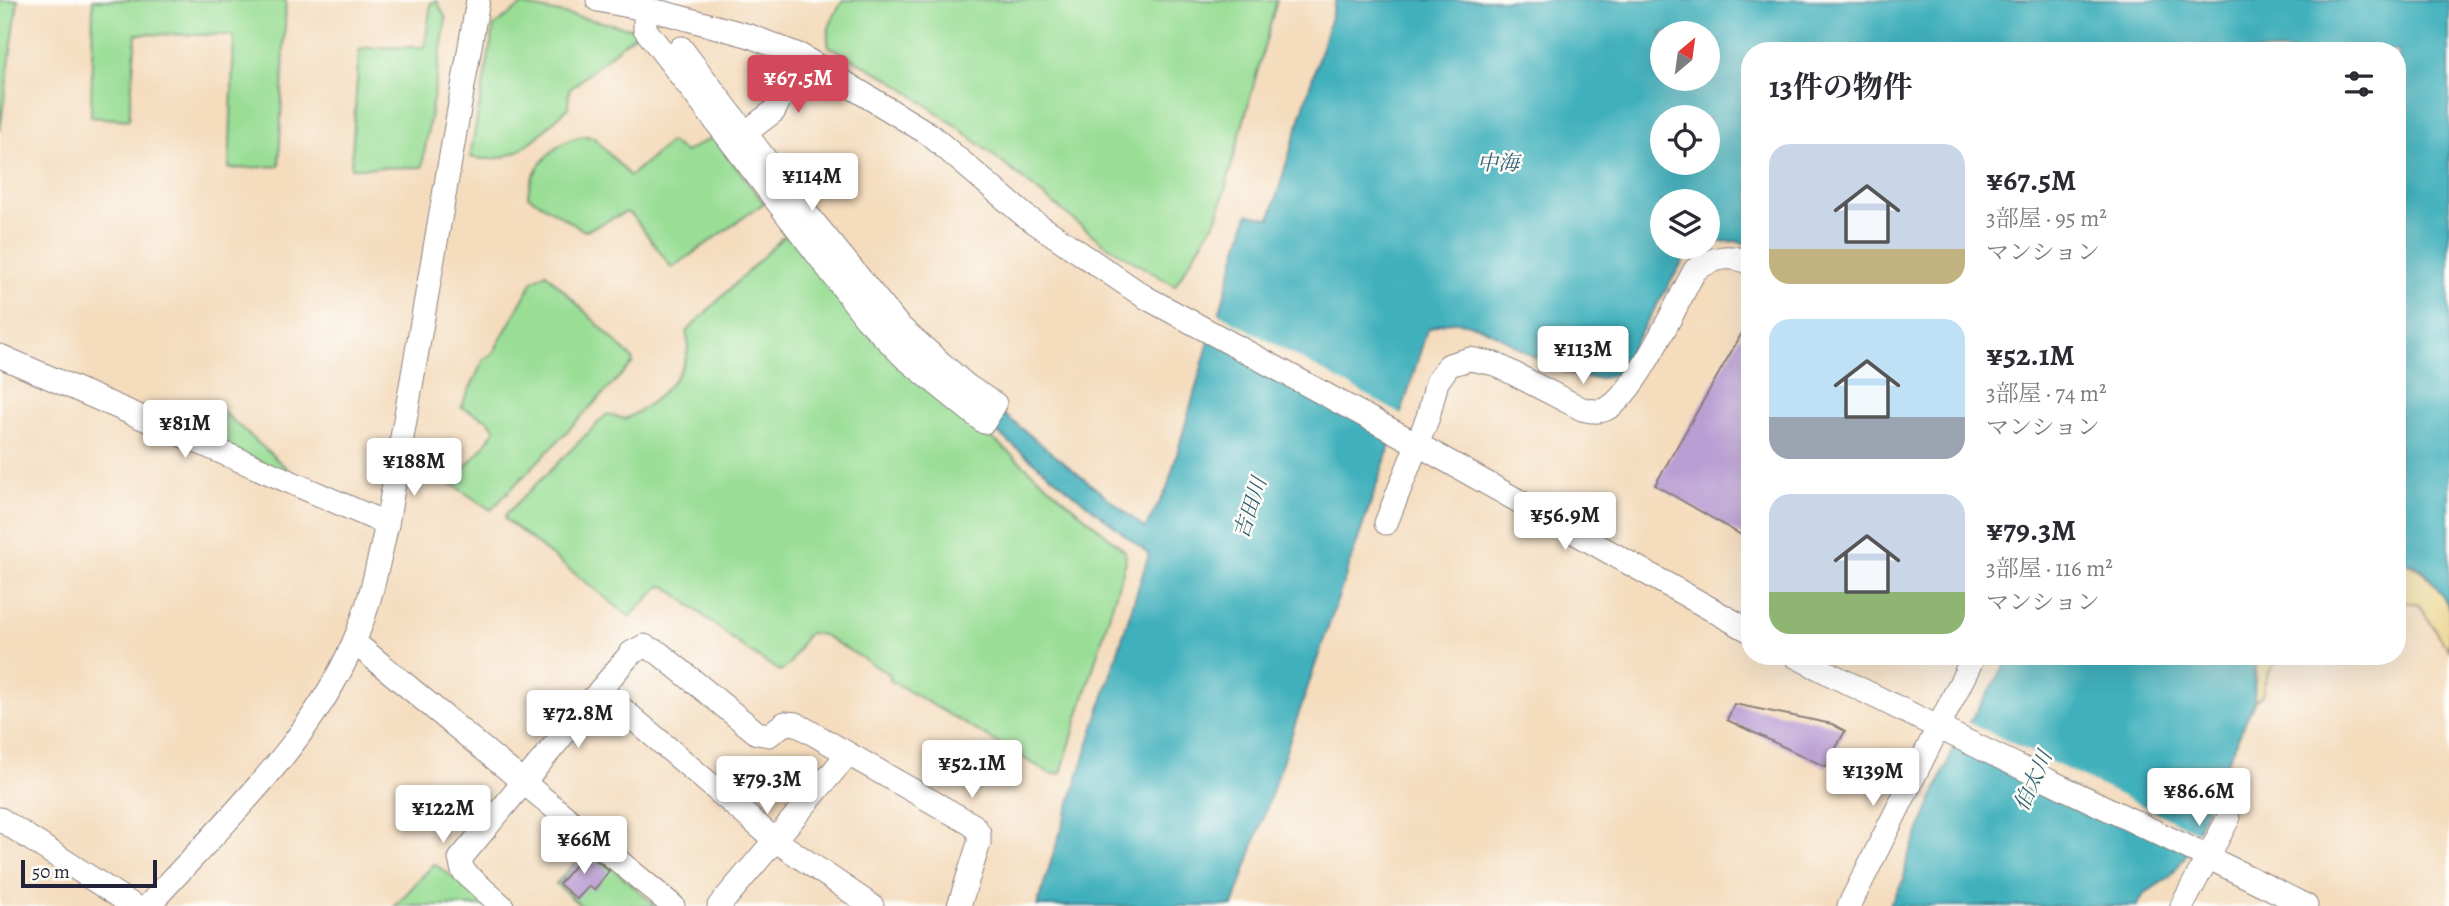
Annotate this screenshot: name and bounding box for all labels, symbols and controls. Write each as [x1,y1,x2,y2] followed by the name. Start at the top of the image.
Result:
[1650,21,1720,91] north arrow
[1650,21,1720,259] map controls
[741,55,855,115] pin: ¥67.5M
[763,62,833,93] text: ¥67.5M
[2340,65,2378,103] icon: filters
[1769,67,1913,107] text: 13件の物件
[1650,105,1720,175] button: locate
[1477,149,1522,177] water label: 中海
[763,154,861,213] pin: ¥114M
[782,160,842,191] text: ¥114M
[1986,160,2076,200] text: ¥67.5M
[1825,172,1909,256] icon: home
[1650,189,1720,259] button: layers
[1986,203,2107,234] text: 3部屋 · 95 m²
[1986,237,2100,268] text: マンション
[1534,326,1632,386] pin: ¥113M
[1554,333,1612,364] text: ¥113M
[1986,335,2075,375] text: ¥52.1M
[1825,347,1909,431] icon: home
[1986,378,2107,409] text: 3部屋 · 74 m²
[144,400,226,460] pin: ¥81M
[159,407,211,438] text: ¥81M
[1986,412,2100,443] text: マンション
[365,438,463,498] pin: ¥188M
[383,445,445,476] text: ¥188M
[1227,472,1274,542] water label: 吉田川
[1508,492,1622,552] pin: ¥56.9M
[1530,499,1600,530] text: ¥56.9M
[1986,510,2076,550] text: ¥79.3M
[1825,522,1909,606] icon: home
[1986,553,2113,584] text: 3部屋 · 116 m²
[1986,587,2100,618] text: マンション
[521,690,635,750] pin: ¥72.8M
[543,697,613,728] text: ¥72.8M
[915,740,1029,800] pin: ¥52.1M
[2007,745,2059,815] water label: 伯太川
[938,747,1006,778] text: ¥52.1M
[1824,748,1922,808] pin: ¥139M
[1842,755,1904,786] text: ¥139M
[710,756,824,816] pin: ¥79.3M
[732,763,802,794] text: ¥79.3M
[2142,768,2256,828] pin: ¥86.6M
[2163,775,2235,806] text: ¥86.6M
[394,786,492,845] pin: ¥122M
[412,792,475,823] text: ¥122M
[543,816,625,876] pin: ¥66M
[557,823,611,854] text: ¥66M
[21,857,158,889] scale bar
[32,859,70,885] text: 50 m

